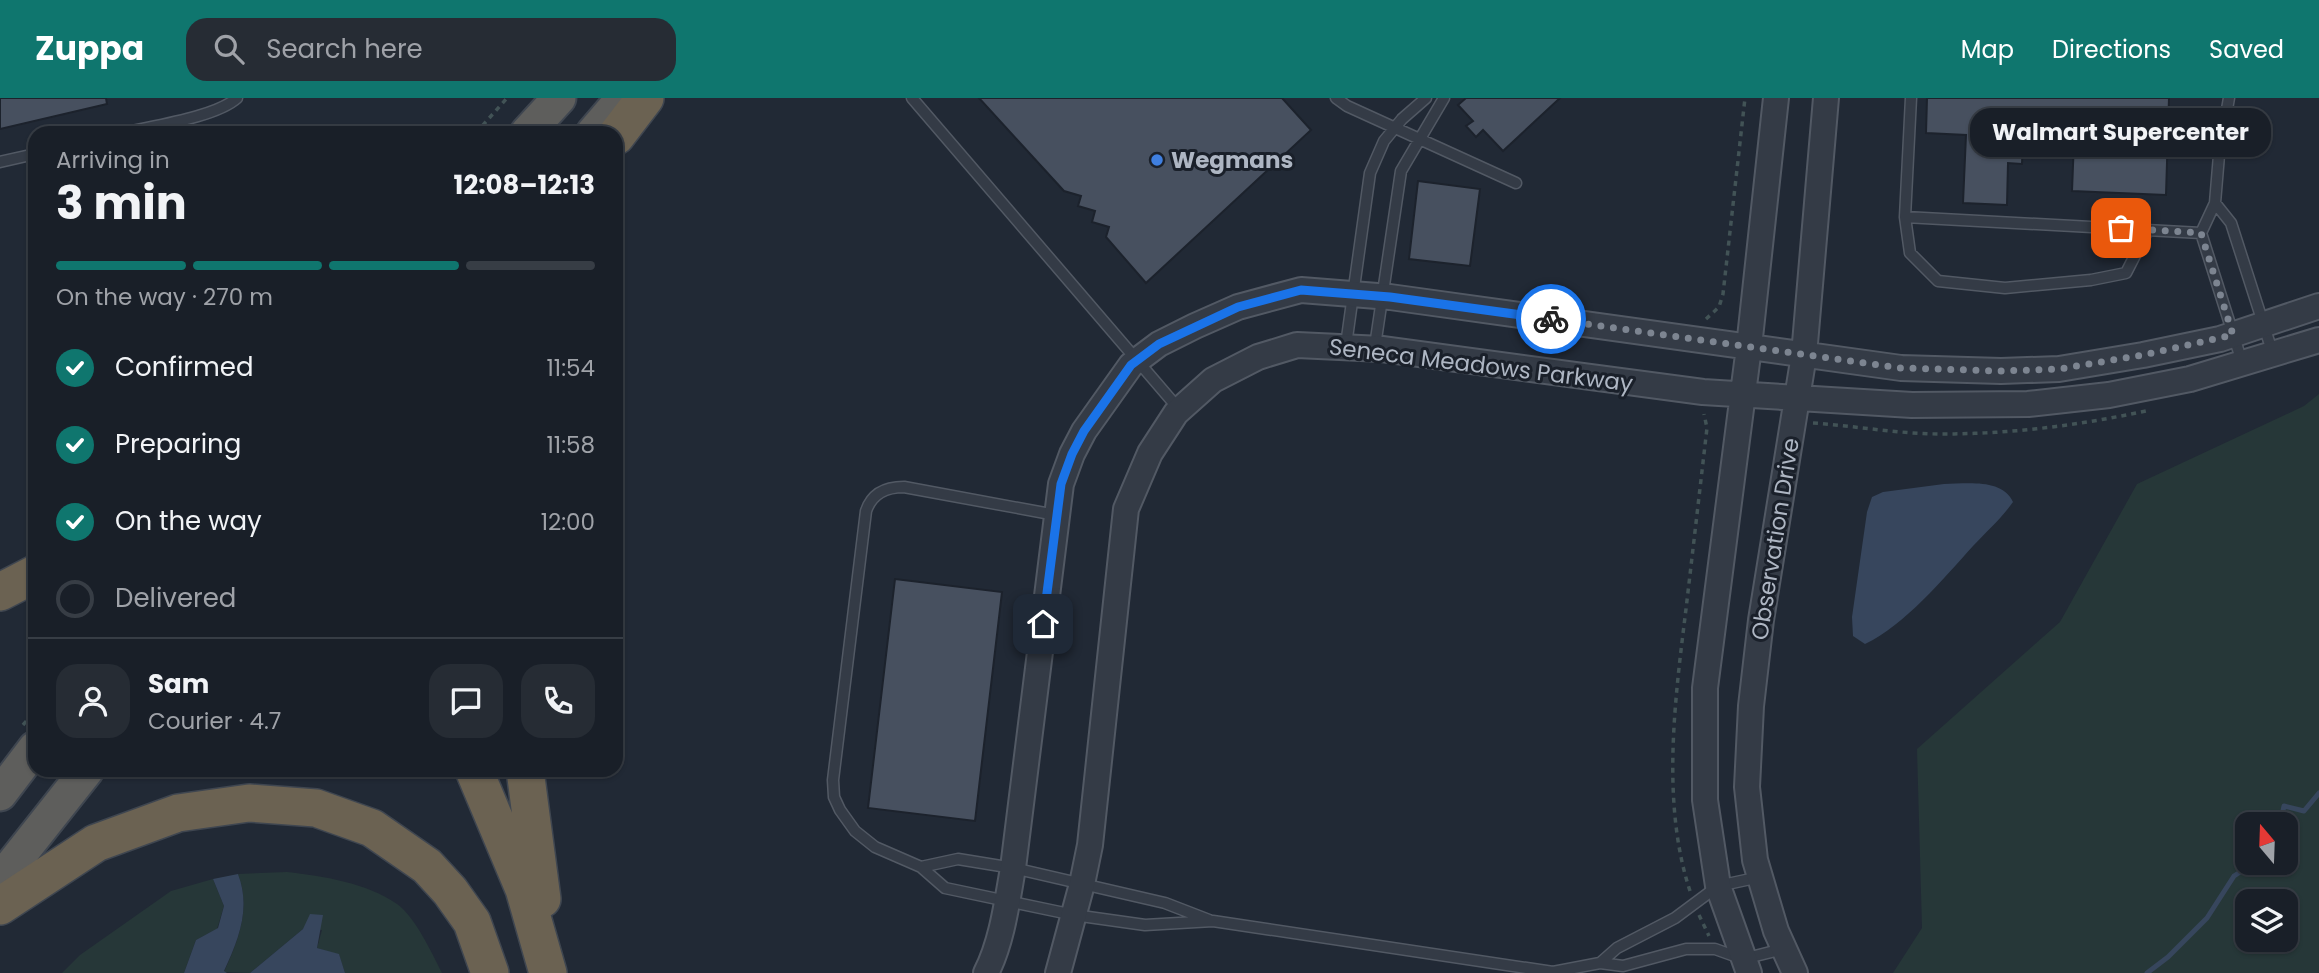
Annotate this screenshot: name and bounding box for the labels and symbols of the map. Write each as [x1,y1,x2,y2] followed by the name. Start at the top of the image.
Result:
[1970,109,2272,158] callout: Walmart Supercenter
[1171,144,1293,176] place label: Wegmans
[1149,152,1165,168] marker: Wegmans
[2091,198,2151,258] pin
[1516,284,1586,354] courier
[1327,330,1635,400] street label: Seneca Meadows Parkway
[1743,436,1807,642] street label: Observation Drive
[1013,594,1073,654] pin
[2235,812,2298,875] north arrow

